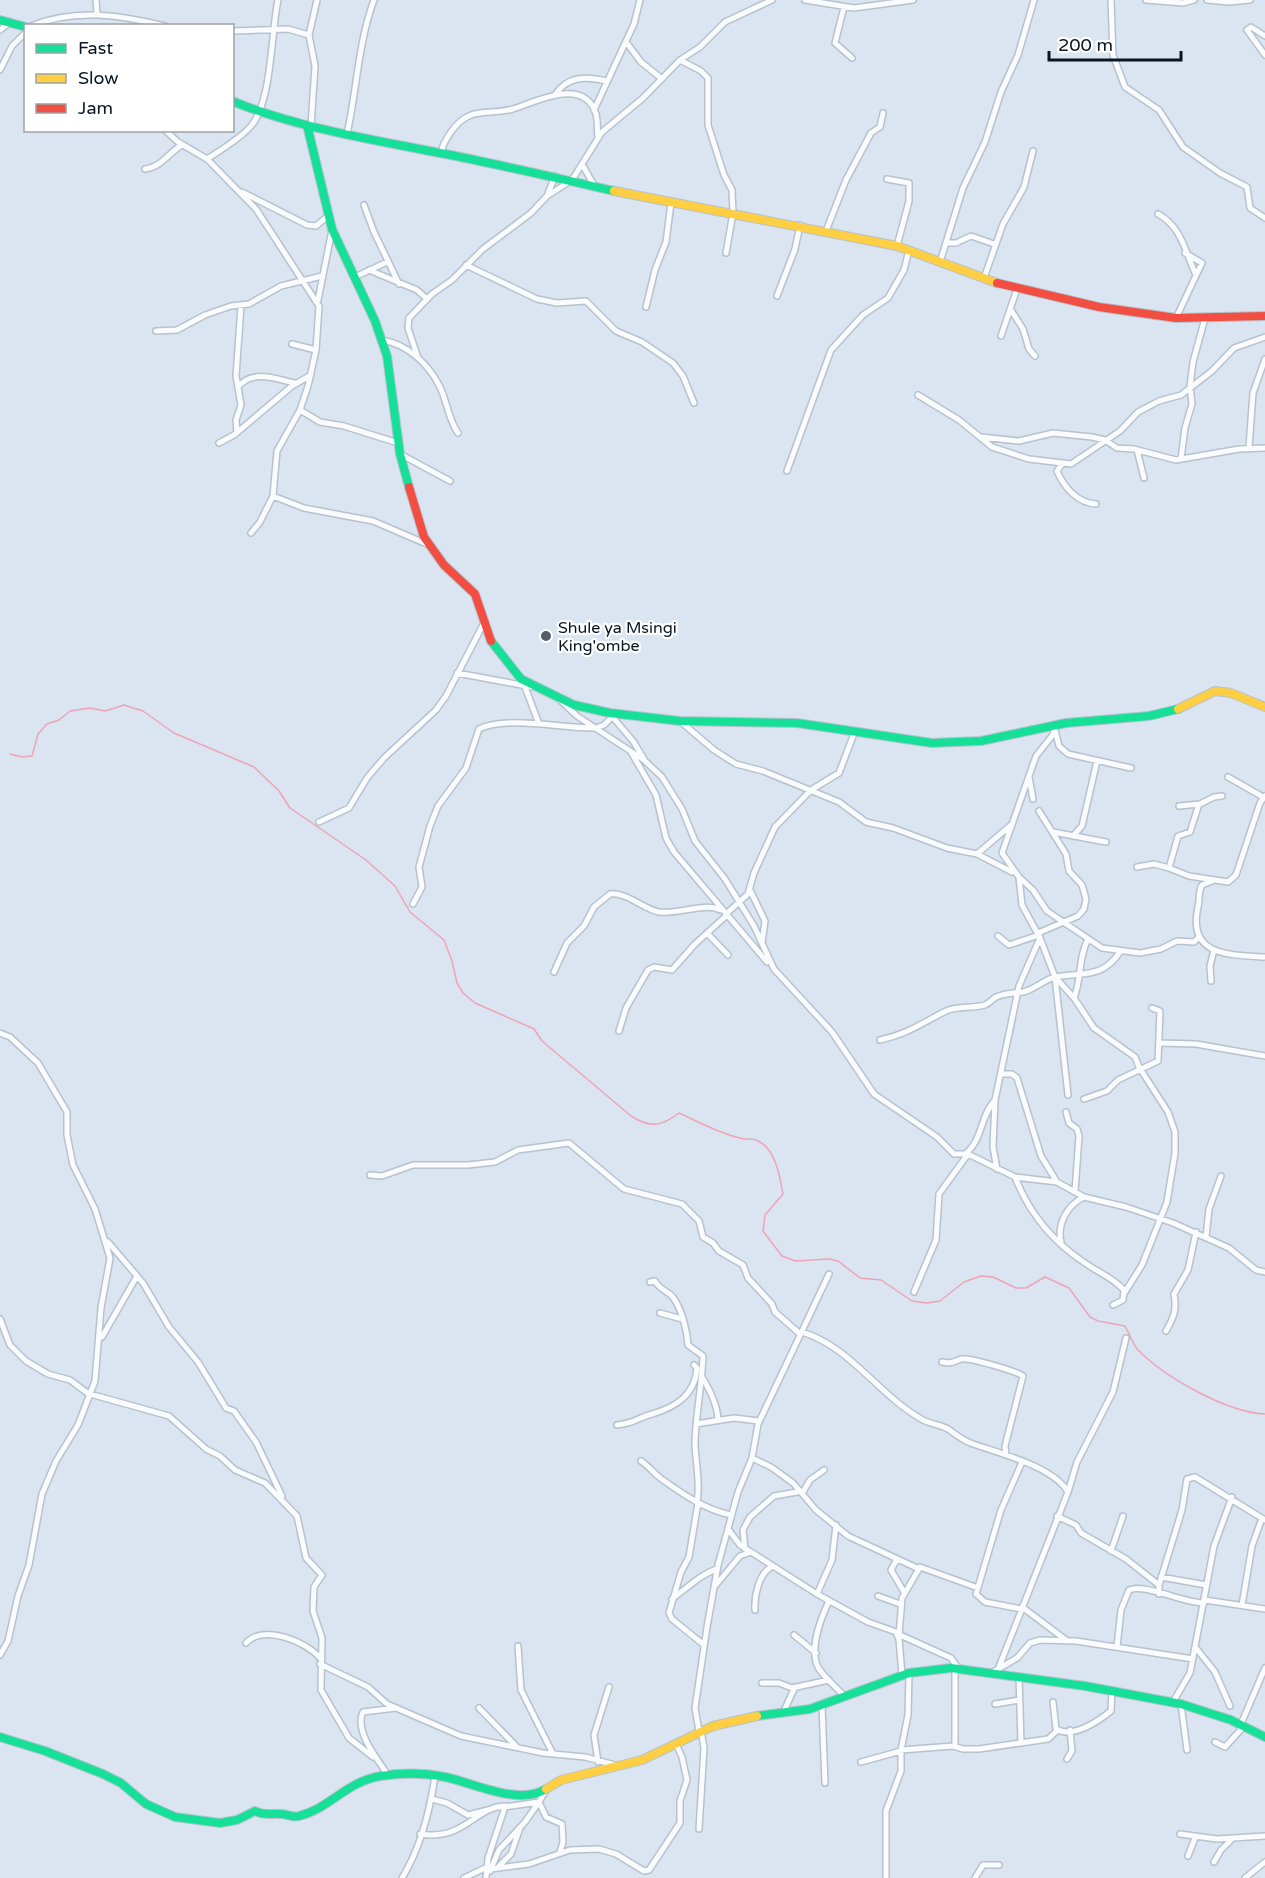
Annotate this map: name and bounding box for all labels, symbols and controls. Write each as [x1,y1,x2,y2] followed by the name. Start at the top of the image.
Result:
[24,24,234,132] legend
[1049,24,1181,62] scale bar
[1058,34,1113,56] text: 200 m
[78,37,113,59] text: Fast
[78,67,119,89] text: Slow
[78,97,113,119] text: Jam
[558,618,677,656] place label: Shule ya Msingi King'ombe
[539,629,553,643] marker: Shule ya Msingi King'ombe

